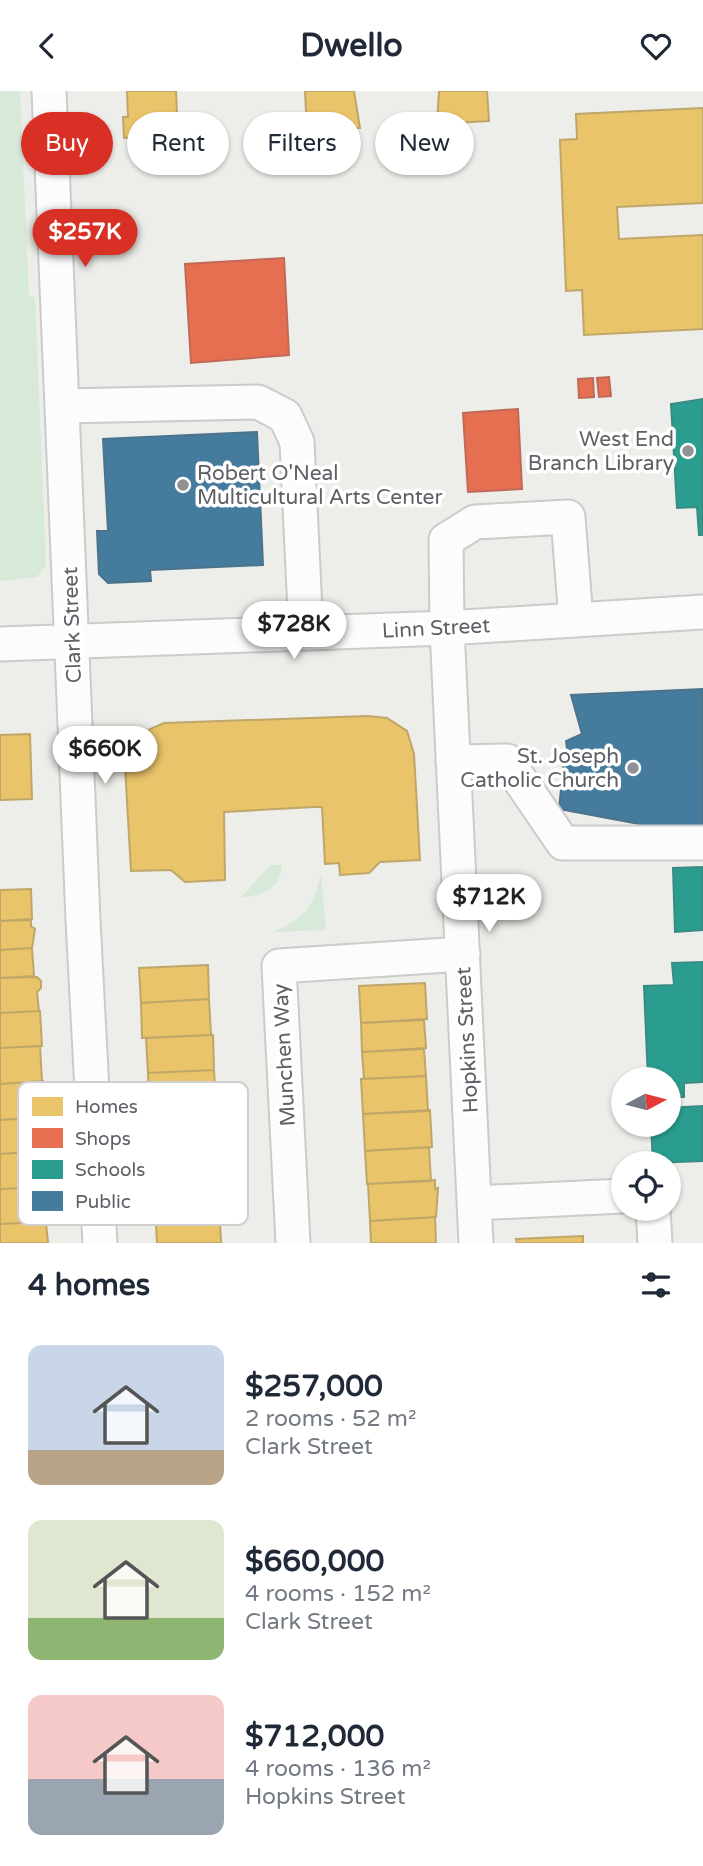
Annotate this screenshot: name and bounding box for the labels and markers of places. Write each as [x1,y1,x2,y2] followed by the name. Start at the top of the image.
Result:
[36,209,134,269] pin: $257K
[528,427,674,476] place label: West End Branch Library
[680,443,696,459] marker: West End Branch Library
[197,461,442,510] place label: Robert O'Neal Multicultural Arts Center
[175,477,191,493] marker: Robert O'Neal Multicultural Arts Center
[245,601,343,661] pin: $728K
[56,727,154,786] pin: $660K
[460,744,619,793] place label: St. Joseph Catholic Church
[625,760,641,776] marker: St. Joseph Catholic Church
[440,875,538,934] pin: $712K

